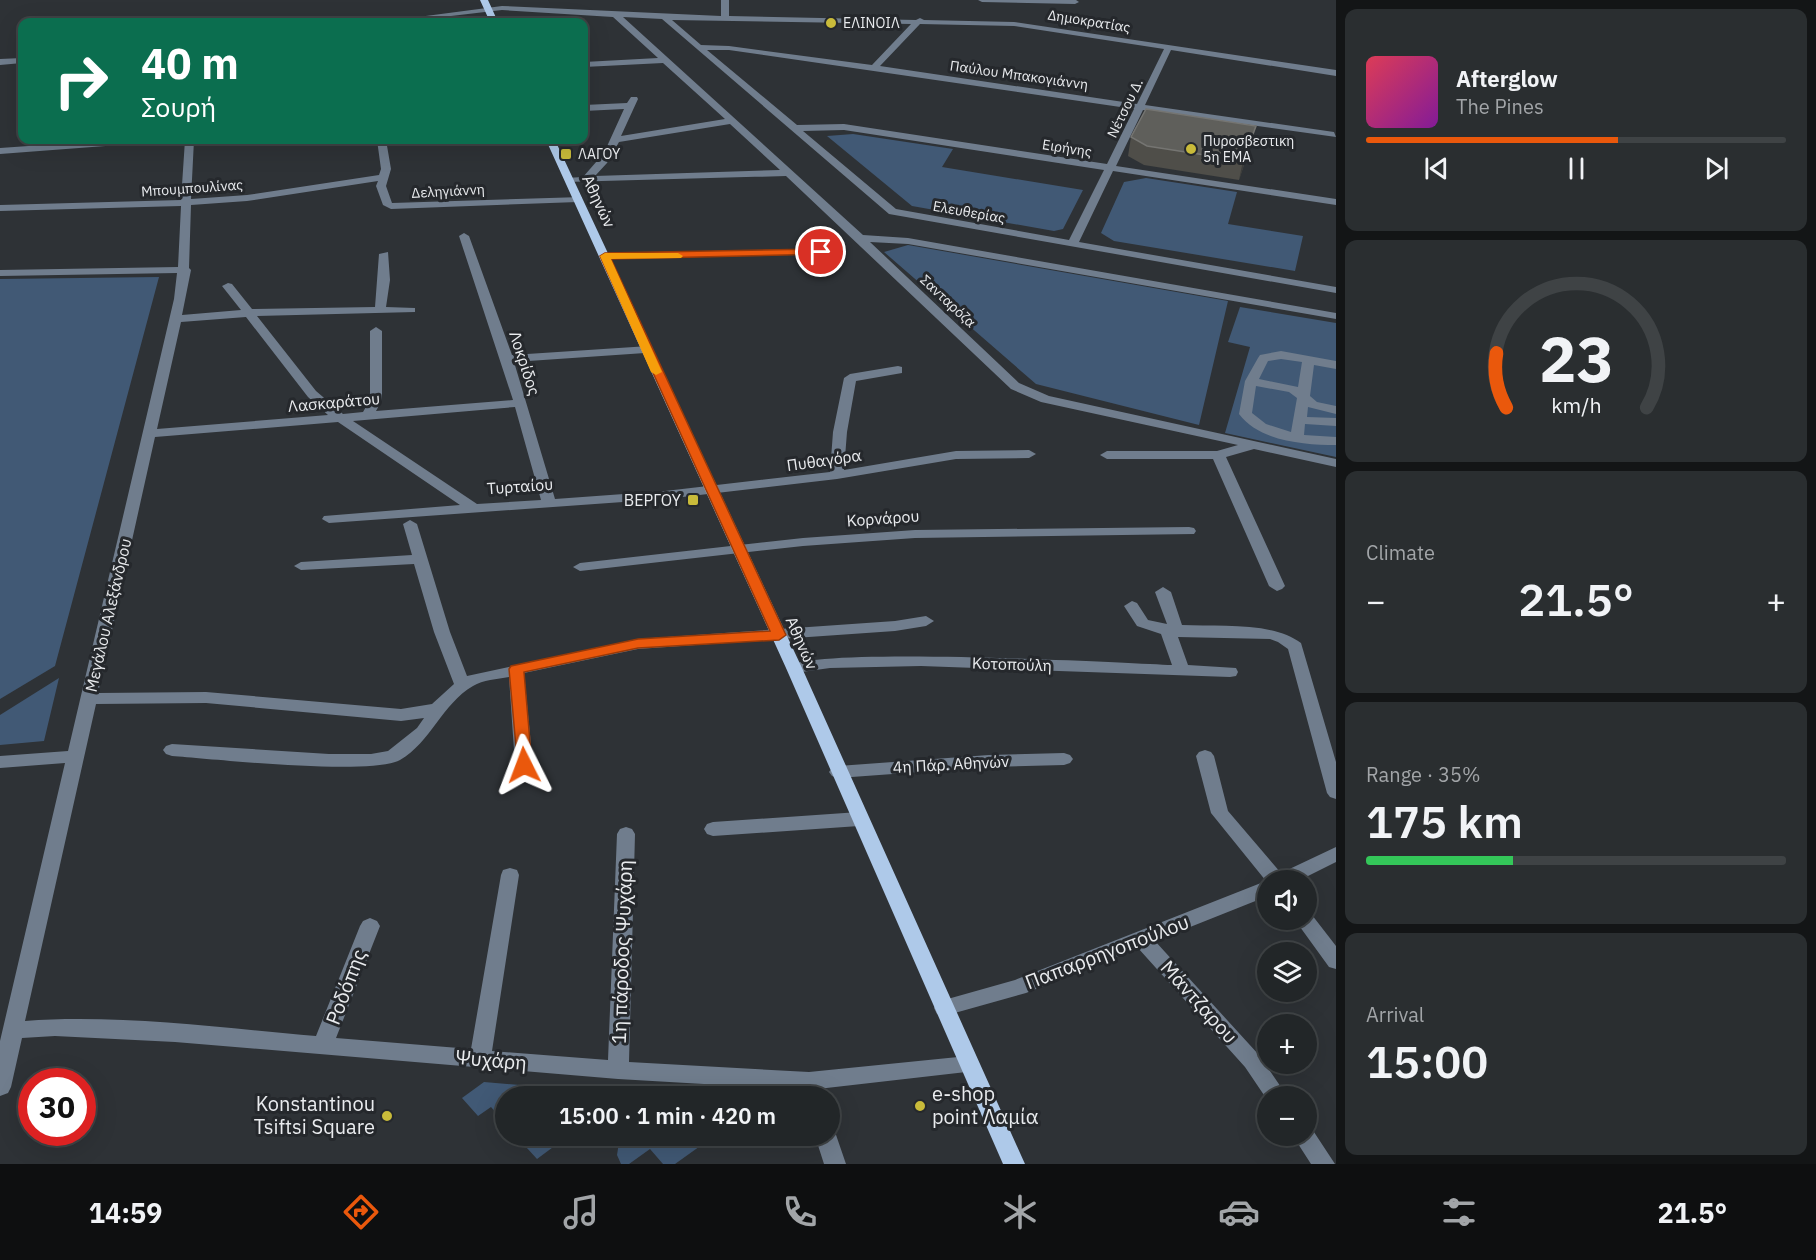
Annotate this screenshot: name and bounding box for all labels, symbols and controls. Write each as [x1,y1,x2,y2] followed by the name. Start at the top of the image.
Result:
[1046,6,1132,36] street label: Δημοκρατίας
[843,14,900,32] place label: ΕΛΙΝΟΙΛ
[824,16,838,30] marker: ΕΛΙΝΟΙΛ
[141,36,239,91] text: 40 m
[42,42,120,120] icon: right
[949,56,1089,94] street label: Παύλου Μπακογιάννη
[1456,64,1558,93] text: Afterglow
[1103,75,1147,141] street label: Νέτσου Δ.
[141,89,216,124] text: Σουρή
[1456,93,1544,120] text: The Pines
[1203,132,1294,166] place label: Πυροσβεστικη 5η ΕΜΑ
[1041,135,1093,161] street label: Ειρήνης
[1184,142,1198,156] marker: Πυροσβεστικη 5η ΕΜΑ
[578,145,621,163] place label: ΛΑΓΟΥ
[559,147,573,161] marker: ΛΑΓΟΥ
[1420,152,1453,185] icon: previous
[1560,152,1593,185] icon: pause
[1700,152,1733,185] icon: next
[578,171,620,231] street label: Αθηνών
[140,175,244,201] street label: Μπουμπουλίνας
[411,180,485,202] street label: Δεληγιάννη
[932,197,1007,227] street label: Ελευθερίας
[795,226,846,277] pin
[804,235,837,268] icon: arrive
[916,271,980,331] street label: Σανταρόζα
[1539,318,1613,399] text: 23
[505,328,545,398] street label: Λοκρίδος
[287,388,381,416] street label: Λασκαράτου
[1551,391,1601,419] text: km/h
[785,445,863,475] street label: Πυθαγόρα
[486,474,554,498] street label: Τυρταίου
[624,490,682,510] place label: ΒΕΡΓΟΥ
[686,493,700,507] marker: ΒΕΡΓΟΥ
[846,505,920,531] street label: Κορνάρου
[81,536,135,694] street label: Μεγάλου Αλεξάνδρου
[1366,539,1435,566] text: Climate
[1518,570,1634,628] text: 21.5°
[1366,579,1386,622] text: −
[1766,579,1786,622] text: +
[781,613,823,673] street label: Αθηνών
[972,653,1052,675] street label: Κοτοπούλη
[492,733,556,797] position arrow
[892,751,1010,777] street label: 4η Πάρ. Αθηνών
[1366,761,1481,788] text: Range · 35%
[1366,792,1523,850] text: 175 km
[605,859,638,1045] street label: 1η πάροδος Ψυχάρη
[1257,870,1317,1146] map controls
[1257,870,1317,930] button: sound
[1021,908,1193,995] street label: Παπαρρηγοπούλου
[1257,942,1317,1002] button: layers
[319,945,372,1029] street label: Ροδόπης
[1155,954,1244,1049] street label: Μάντζαρου
[1366,1001,1424,1028] text: Arrival
[1257,1014,1317,1074] button: +
[1366,1032,1488,1090] text: 15:00
[454,1043,528,1076] street label: Ψυχάρη
[18,1068,96,1146] speed limit sign: 30
[932,1080,1039,1130] place label: e-shop point Λαμία
[1257,1086,1317,1146] button: −
[254,1090,375,1140] place label: Konstantinou Tsiftsi Square
[913,1099,927,1113] marker: e-shop point Λαμία
[559,1101,776,1130] text: 15:00 · 1 min · 420 m
[380,1109,394,1123] marker: Konstantinou Tsiftsi Square
[340,1191,382,1233] icon: directions
[560,1191,602,1233] icon: music
[779,1191,821,1233] icon: phone
[999,1191,1041,1233] icon: climate
[1218,1191,1260,1233] icon: car
[1438,1191,1480,1233] icon: filters
[89,1195,163,1230] text: 14:59
[1657,1195,1727,1230] text: 21.5°

